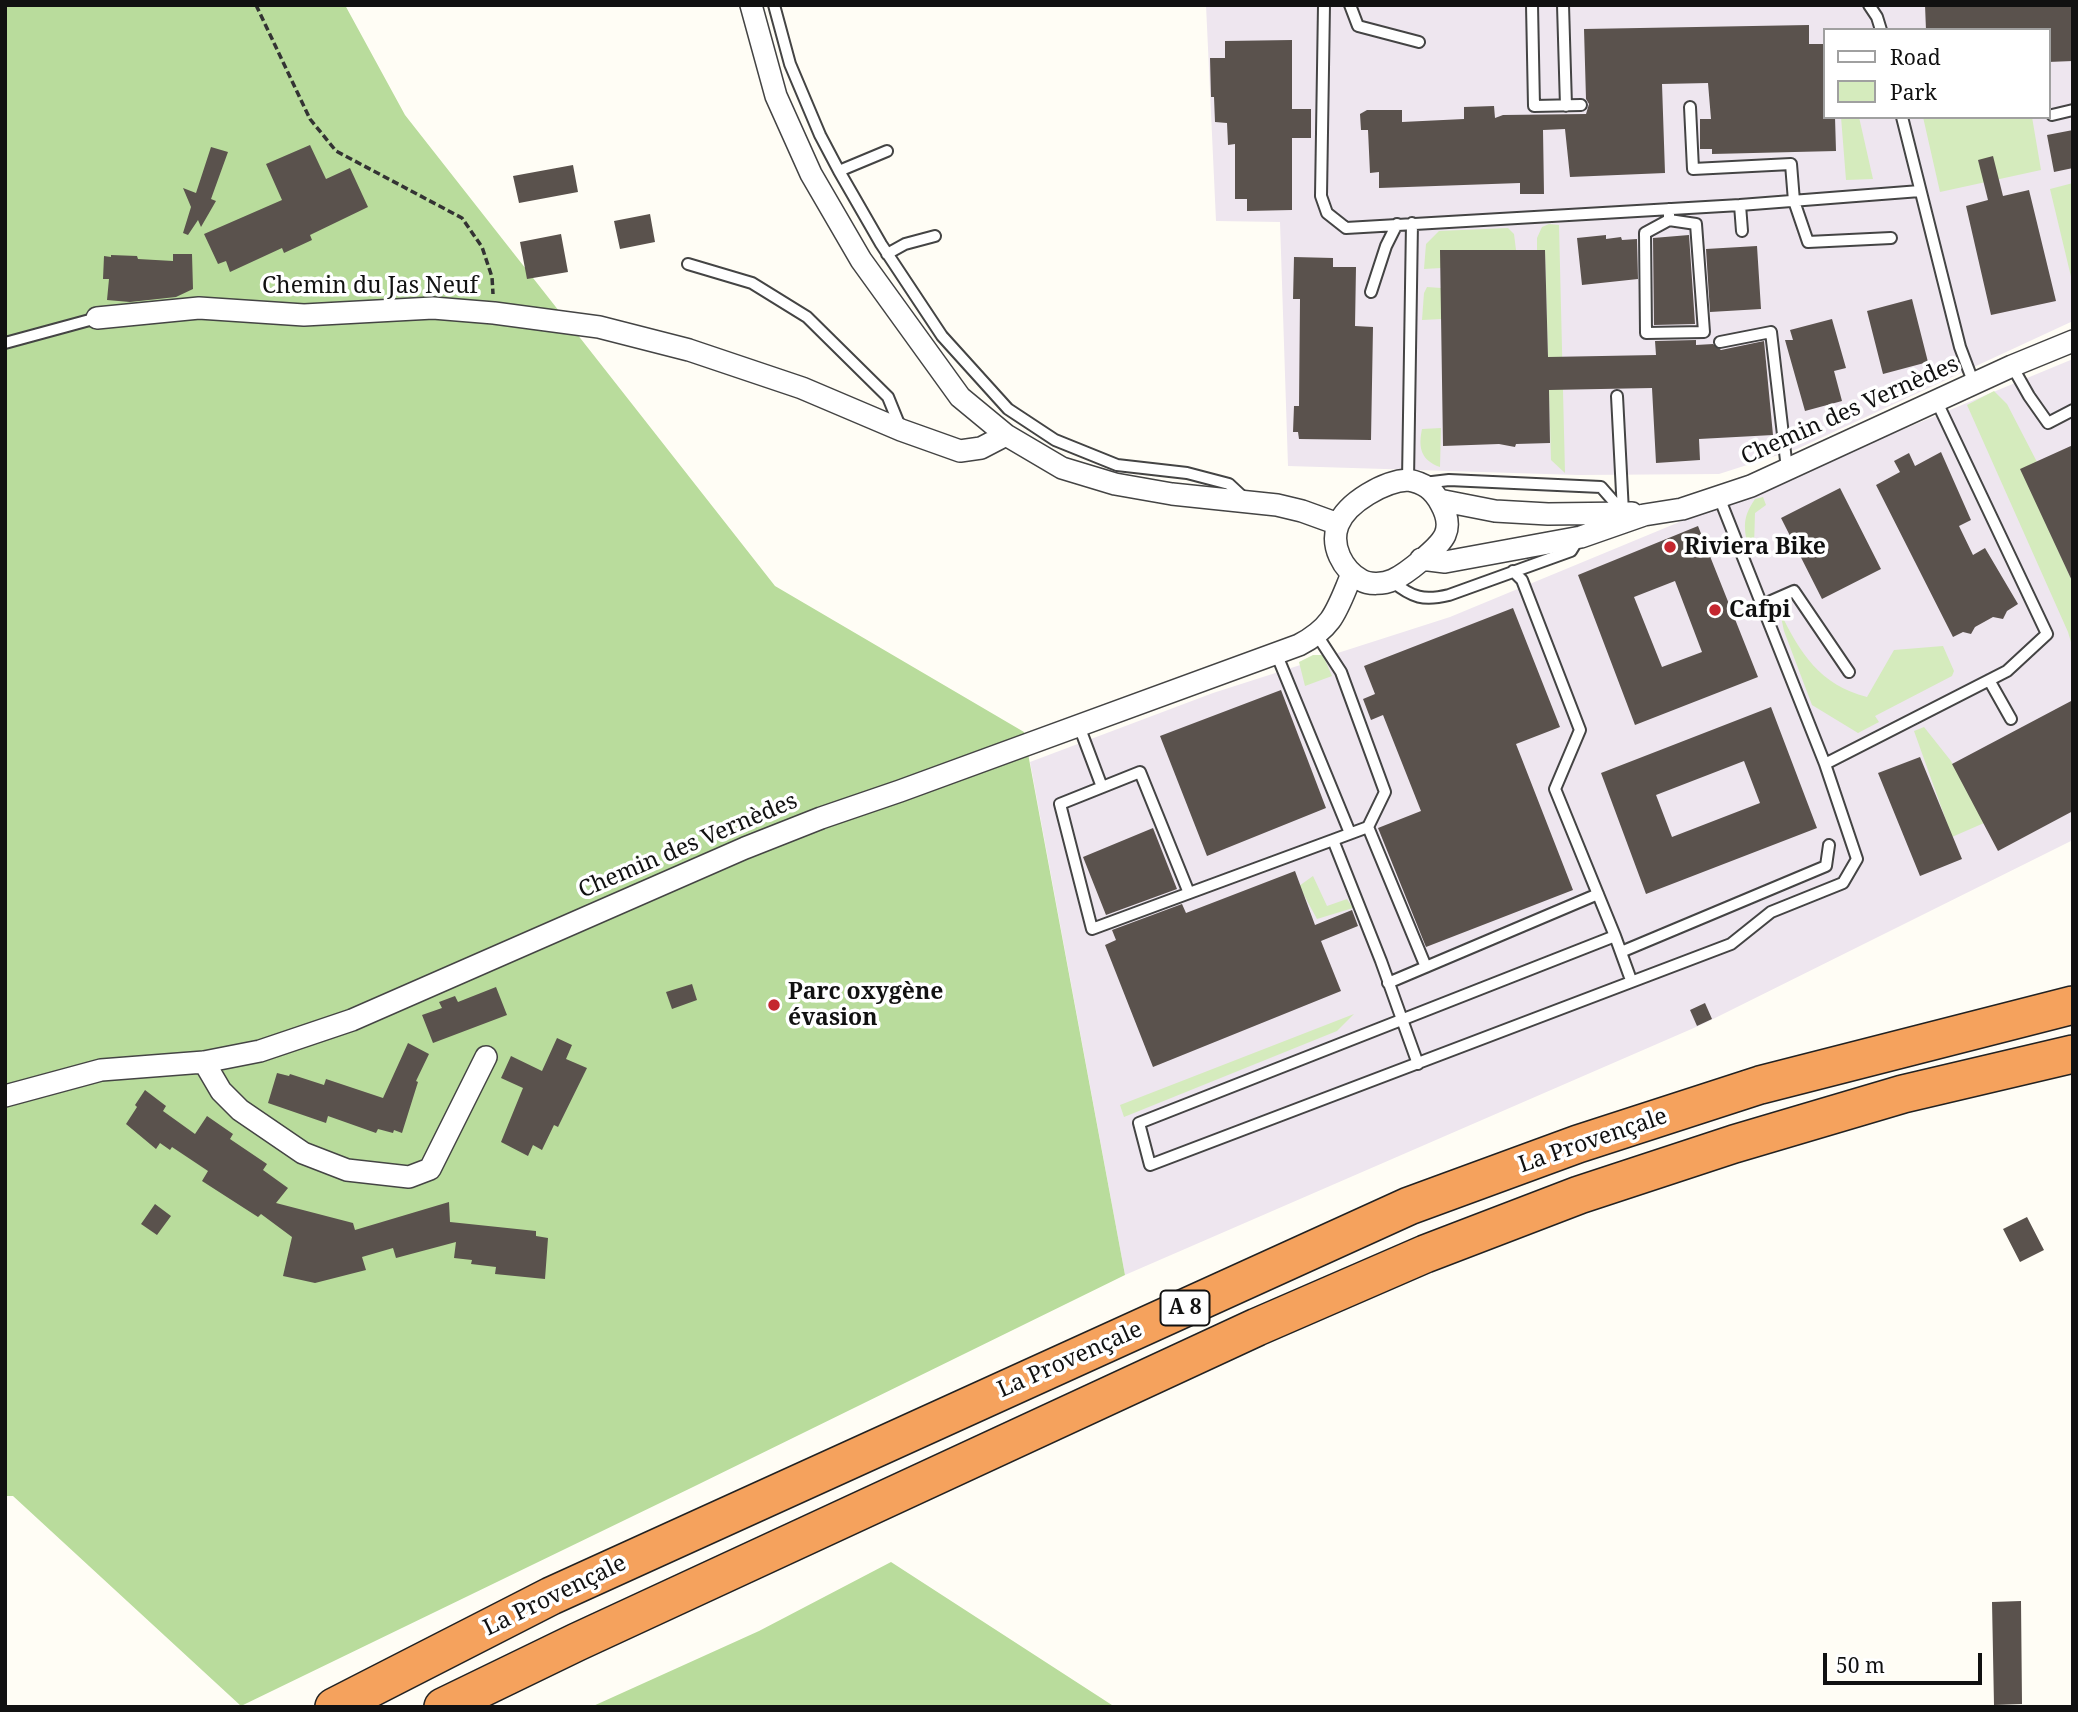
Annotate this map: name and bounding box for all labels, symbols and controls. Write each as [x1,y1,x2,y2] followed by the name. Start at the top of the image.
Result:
[1822,28,2050,119] legend
[1890,43,1941,71] text: Road
[1890,78,1937,106] text: Park
[262,272,478,300] street label: Chemin du Jas Neuf
[1737,351,1963,471] street label: Chemin des Vernèdes
[1684,533,1826,561] place label: Riviera Bike
[1662,539,1678,555] marker: Riviera Bike
[1729,596,1790,624] place label: Cafpi
[1707,602,1723,618] marker: Cafpi
[574,787,802,905] street label: Chemin des Vernèdes
[788,978,943,1032] place label: Parc oxygène évasion
[766,997,782,1013] marker: Parc oxygène évasion
[1515,1103,1671,1179] street label: La Provençale
[1160,1290,1210,1326] road number: A 8
[993,1316,1147,1404] street label: La Provençale
[479,1550,631,1642] street label: La Provençale
[1826,1638,1985,1682] scale bar
[1836,1651,1885,1679] text: 50 m

